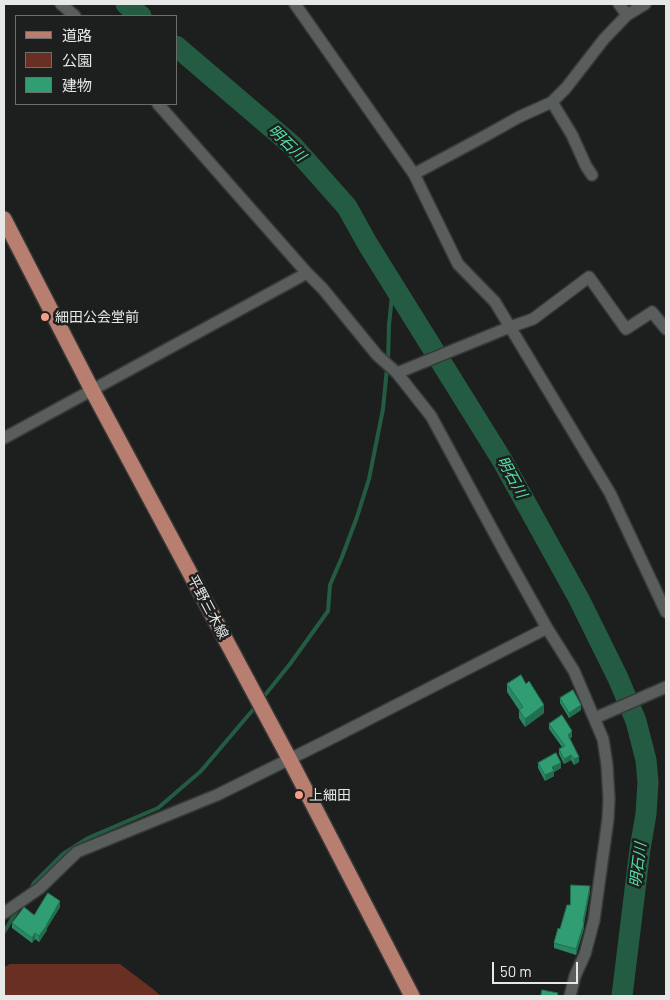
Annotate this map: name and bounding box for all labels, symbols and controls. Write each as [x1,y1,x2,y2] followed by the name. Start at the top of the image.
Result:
[15,15,178,105] legend
[62,26,92,44] text: 道路
[62,51,92,69] text: 公園
[62,76,92,94] text: 建物
[265,121,309,165] water label: 明石川
[55,309,139,325] place label: 細田公会堂前
[39,311,51,323] marker: 細田公会堂前
[493,453,531,501] water label: 明石川
[184,572,232,642] street label: 平野三木線
[309,787,351,803] place label: 上細田
[293,789,305,801] marker: 上細田
[626,842,650,888] water label: 明石川
[495,952,581,984] scale bar
[500,962,532,980] text: 50 m

